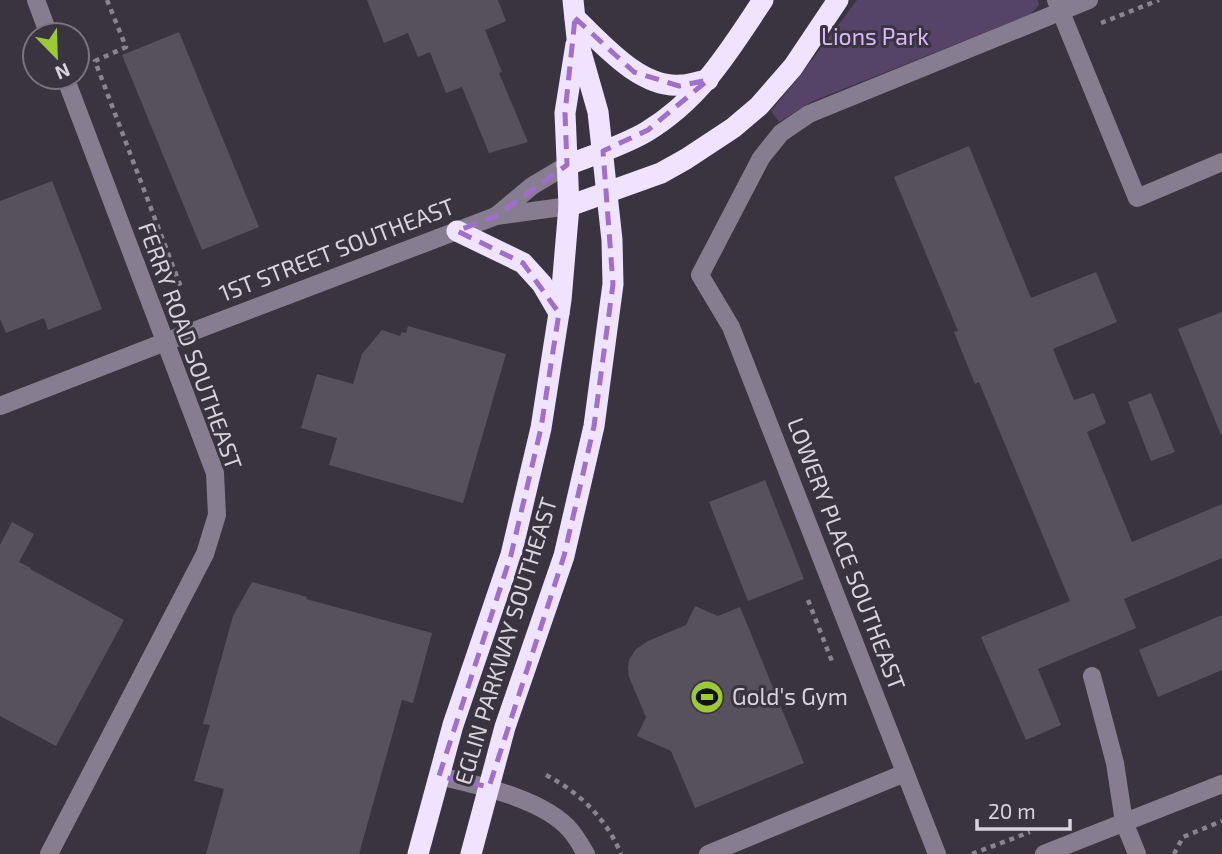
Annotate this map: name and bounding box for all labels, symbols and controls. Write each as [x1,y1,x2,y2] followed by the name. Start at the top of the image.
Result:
[21,21,91,91] north arrow
[821,22,929,50] park label: Lions Park
[52,59,74,85] text: N
[215,191,458,307] street label: 1ST STREET SOUTHEAST
[133,218,249,473] street label: FERRY ROAD SOUTHEAST
[782,413,912,694] street label: LOWERY PLACE SOUTHEAST
[448,494,562,788] street label: EGLIN PARKWAY SOUTHEAST
[688,678,726,716] sports icon: Gold's Gym
[732,682,848,710] place label: Gold's Gym
[977,788,1070,832] scale bar
[988,798,1036,823] text: 20 m

